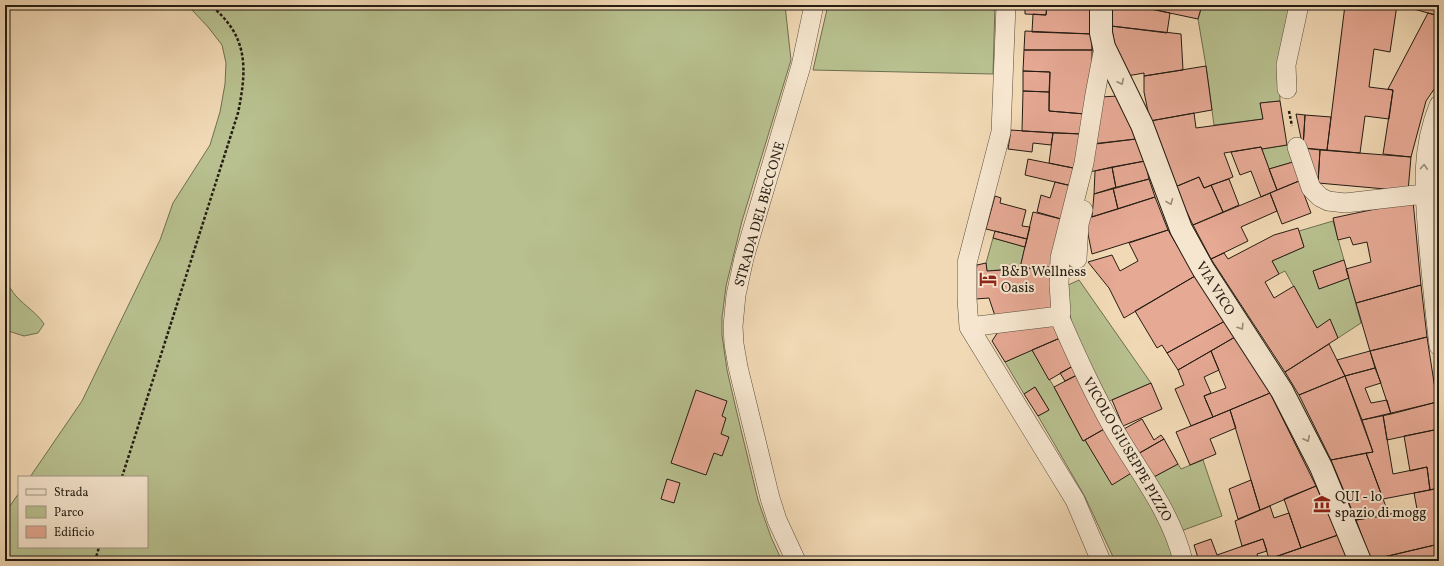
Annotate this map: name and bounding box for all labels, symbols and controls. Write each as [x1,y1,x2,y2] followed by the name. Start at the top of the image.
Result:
[1116,77,1124,85] one-way arrow
[731,140,790,289] street label: STRADA DEL BECCONE
[1420,164,1429,170] one-way arrow
[1165,197,1173,205] one-way arrow
[1191,258,1239,319] street label: VIA VICO
[1001,263,1086,298] place label: B&B Wellness Oasis
[978,269,998,289] hotel icon: B&B Wellness Oasis
[1236,323,1244,330] one-way arrow
[1078,374,1176,525] street label: VICOLO GIUSEPPE PIZZO
[1302,435,1310,442] one-way arrow
[18,476,148,548] legend
[54,485,89,501] text: Strada
[1335,488,1427,523] place label: QUI - lo spazio di mogg
[1312,494,1332,514] museum icon: QUI - lo spazio di mogg
[54,505,84,521] text: Parco
[54,525,94,541] text: Edificio

